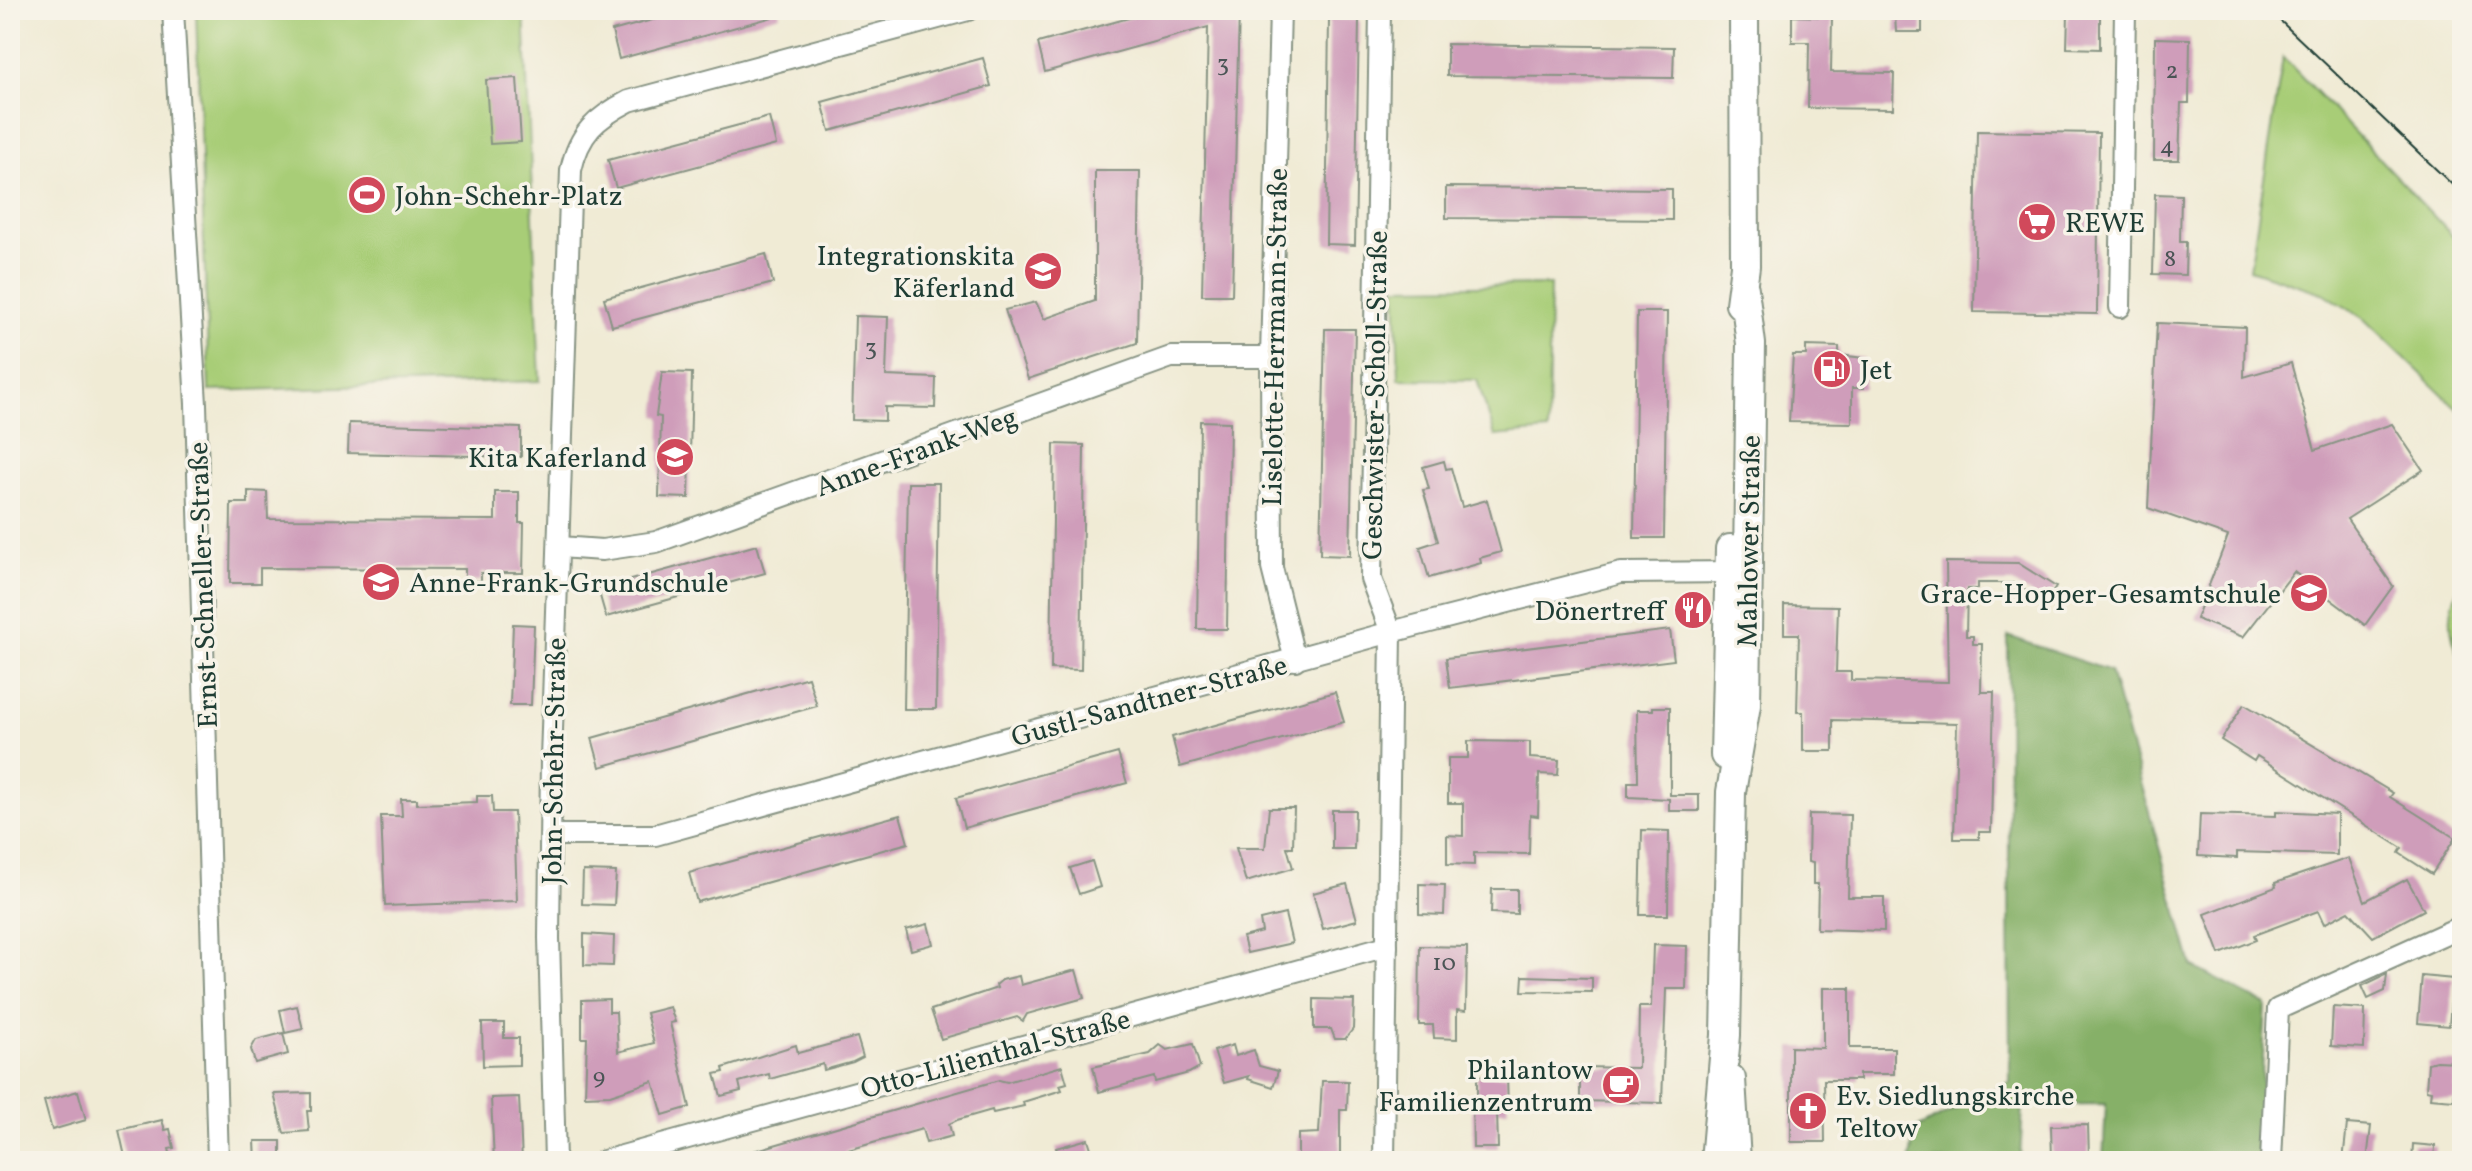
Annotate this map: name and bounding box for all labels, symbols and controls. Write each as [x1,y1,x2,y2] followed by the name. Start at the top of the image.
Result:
[1217,48,1229,82] house number: 3
[2166,55,2178,89] house number: 2
[2160,130,2174,164] house number: 4
[1254,167,1299,507] street label: Liselotte-Herrmann-Straße
[346,174,388,216] sports icon: John-Schehr-Platz
[395,178,623,217] place label: John-Schehr-Platz
[2016,201,2058,243] supermarket icon: REWE
[2065,205,2145,244] place label: REWE
[1354,230,1399,560] street label: Geschwister-Scholl-Straße
[817,238,1015,309] place label: Integrationskita Käferland
[2164,243,2176,277] house number: 8
[1022,250,1064,292] school or university icon: Integrationskita Käferland
[865,332,877,366] house number: 3
[1811,348,1853,390] fuel station icon: Jet
[1860,352,1892,391] place label: Jet
[811,399,1023,508] street label: Anne-Frank-Weg
[1729,434,1772,648] street label: Mahlower Straße
[654,436,696,478] school or university icon: Kita Kaferland
[468,440,647,479] place label: Kita Kaferland
[180,441,229,729] street label: Ernst-Schneller-Straße
[360,561,402,603] school or university icon: Anne-Frank-Grundschule
[409,565,728,604] place label: Anne-Frank-Grundschule
[2288,572,2330,614] school or university icon: Grace-Hopper-Gesamtschule
[1921,576,2281,615] place label: Grace-Hopper-Gesamtschule
[1672,589,1714,631] restaurant icon: Dönertreff
[1534,593,1667,632] place label: Dönertreff
[534,637,577,885] street label: John-Schehr-Straße
[1007,647,1292,758] street label: Gustl-Sandtner-Straße
[1432,947,1456,981] house number: 10
[856,1001,1135,1110] street label: Otto-Lilienthal-Straße
[1379,1052,1593,1123] place label: Philantow Familienzentrum
[593,1061,605,1095] house number: 9
[1600,1064,1642,1106] cafe icon: Philantow Familienzentrum
[1836,1078,2075,1149] place label: Ev. Siedlungskirche Teltow
[1787,1090,1829,1132] church icon: Ev. Siedlungskirche Teltow

